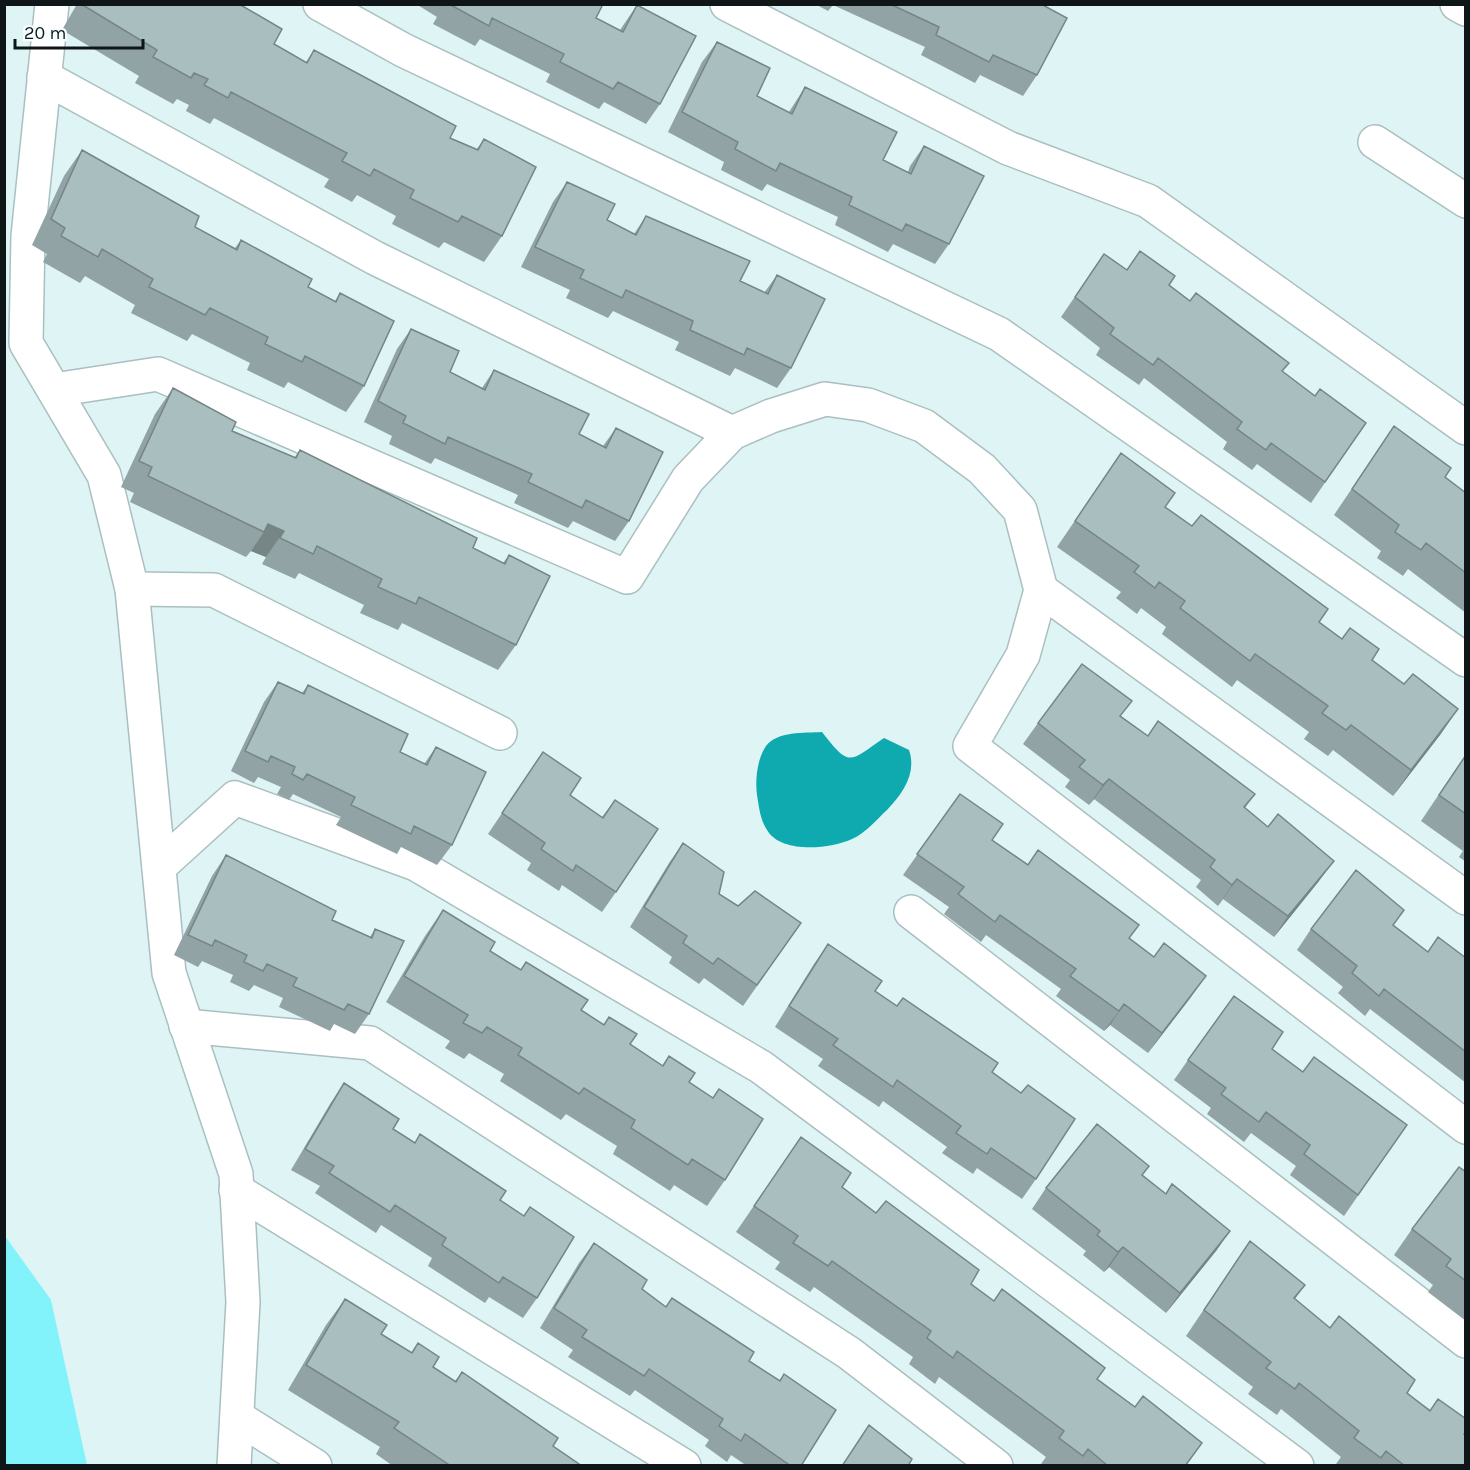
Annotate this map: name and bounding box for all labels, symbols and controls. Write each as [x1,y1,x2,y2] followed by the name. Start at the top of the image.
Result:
[15,12,142,50] scale bar
[24,22,66,44] text: 20 m

